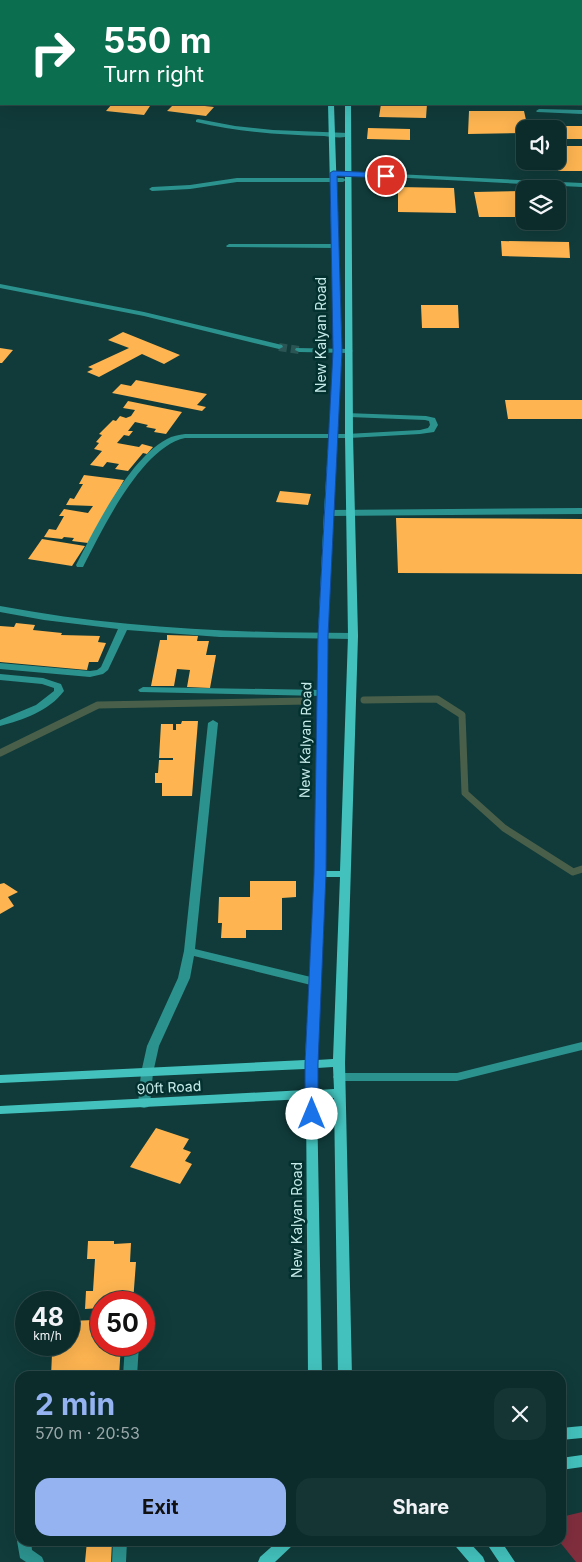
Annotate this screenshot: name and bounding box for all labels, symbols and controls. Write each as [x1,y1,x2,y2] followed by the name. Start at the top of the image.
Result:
[103,19,212,61] text: 550 m
[20,20,85,85] icon: right
[103,61,204,87] text: Turn right
[516,120,566,230] map controls
[516,120,566,170] button: sound
[365,155,407,197] pin
[372,162,400,190] icon: arrive
[516,180,566,230] button: layers
[312,277,329,393] street label: New Kalyan Road
[295,682,315,798] street label: New Kalyan Road
[136,1077,202,1097] street label: 90ft Road
[285,1087,337,1139] position arrow
[288,1162,305,1278] street label: New Kalyan Road
[90,1291,155,1356] speed limit sign: 50
[31,1302,64,1332] text: 48
[33,1328,62,1343] text: km/h
[35,1386,115,1422] text: 2 min
[494,1388,546,1440] button: close
[35,1423,140,1443] text: 570 m · 20:53
[35,1478,286,1536] button: Exit
[296,1478,546,1536] button: Share

